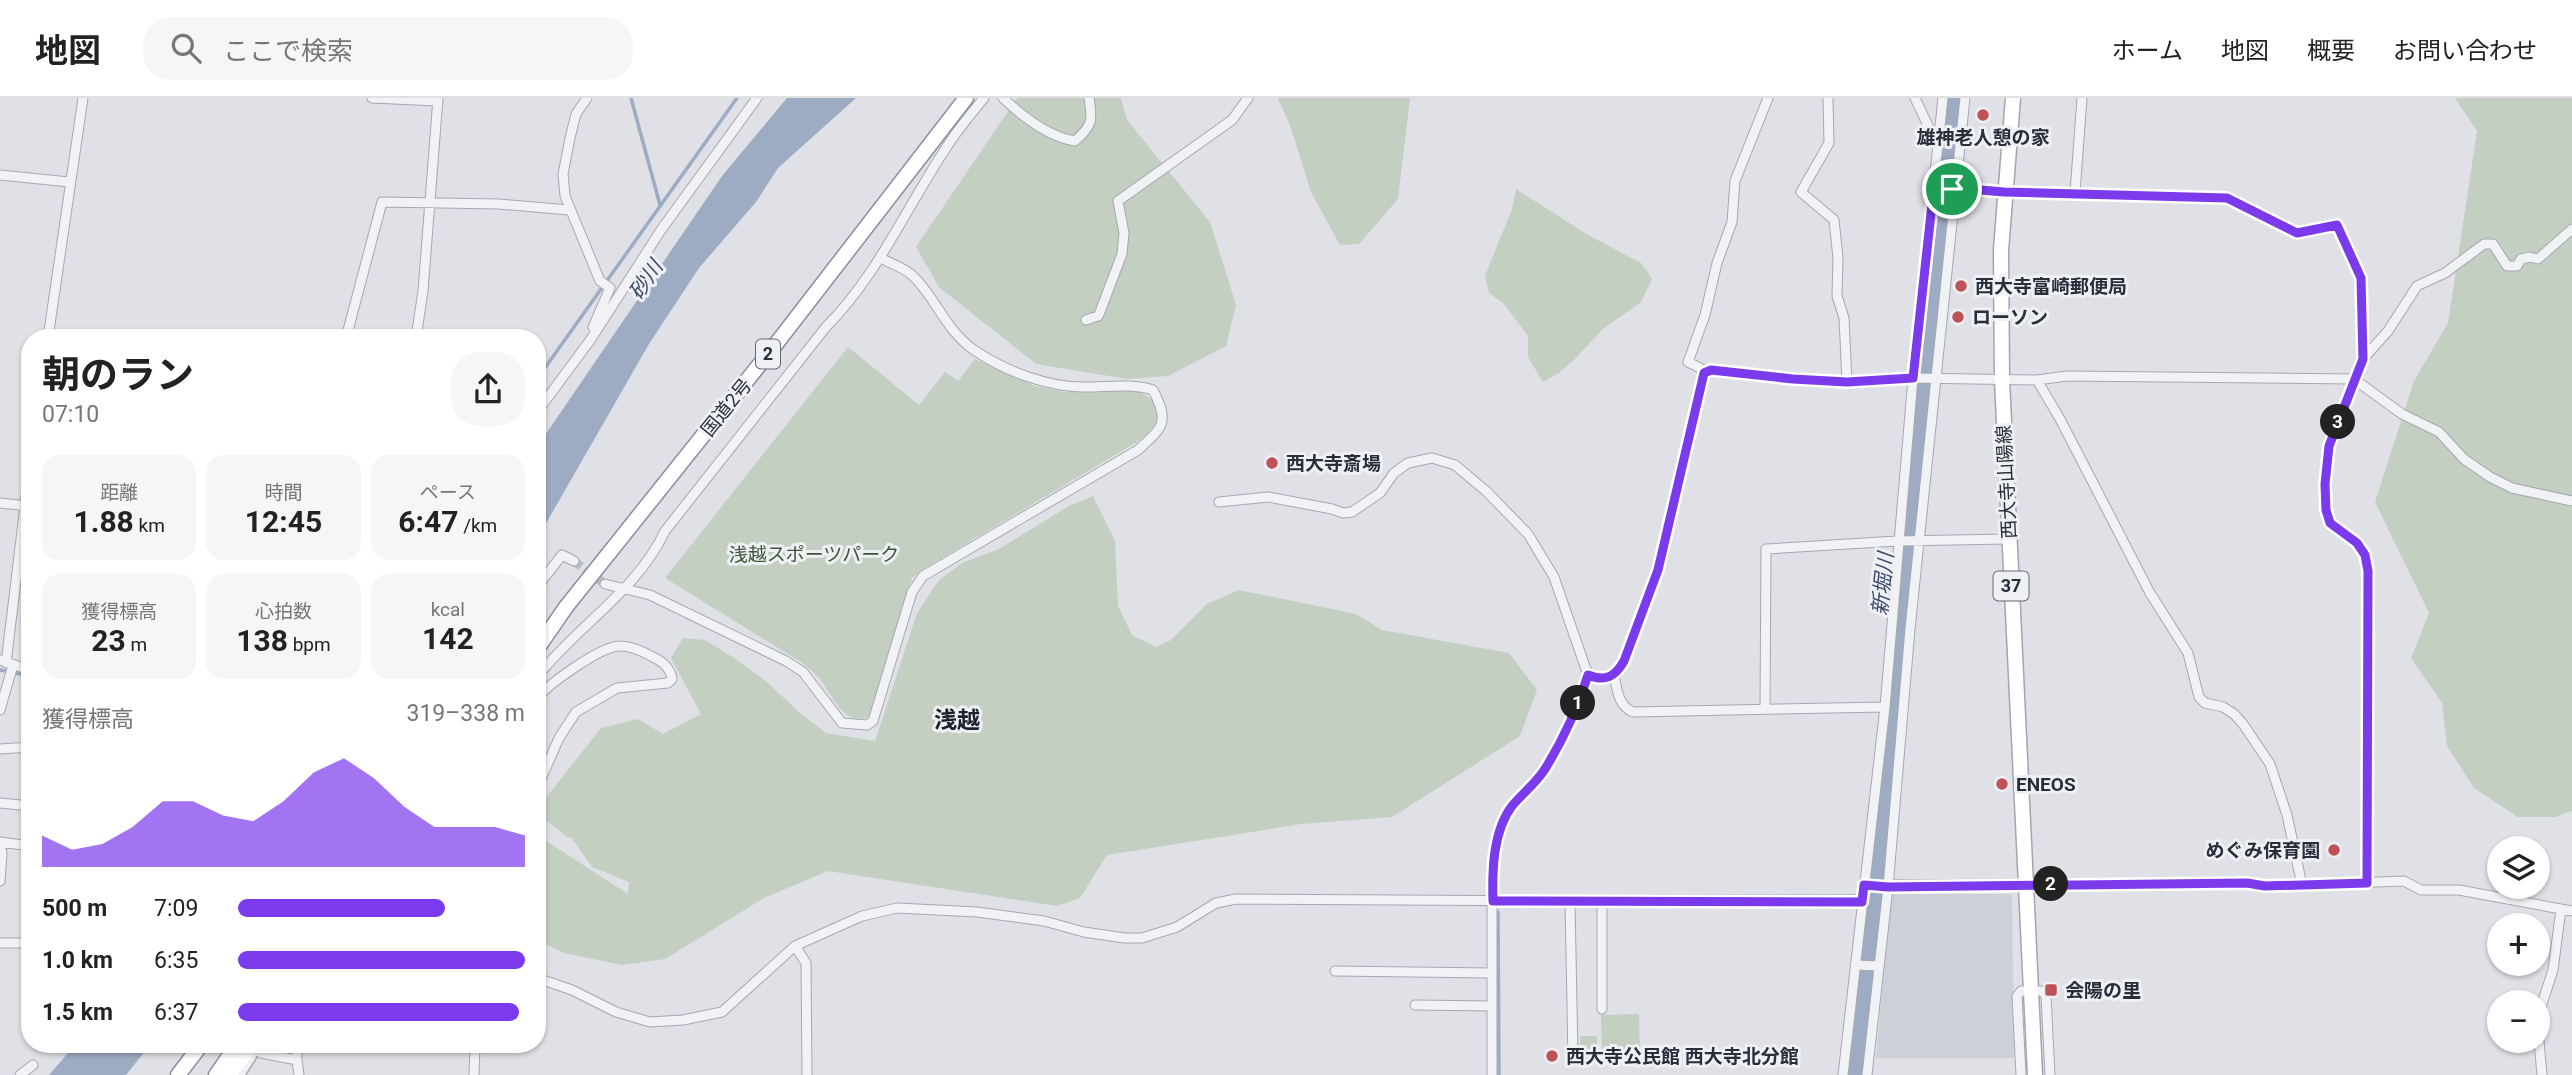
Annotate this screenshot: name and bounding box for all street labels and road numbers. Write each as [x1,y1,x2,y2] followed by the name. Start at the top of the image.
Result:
[756,340,780,368] road number: 2
[696,374,757,441] street label: 国道2号
[1992,424,2021,540] street label: 西大寺山陽線
[1994,572,2028,600] road number: 37

